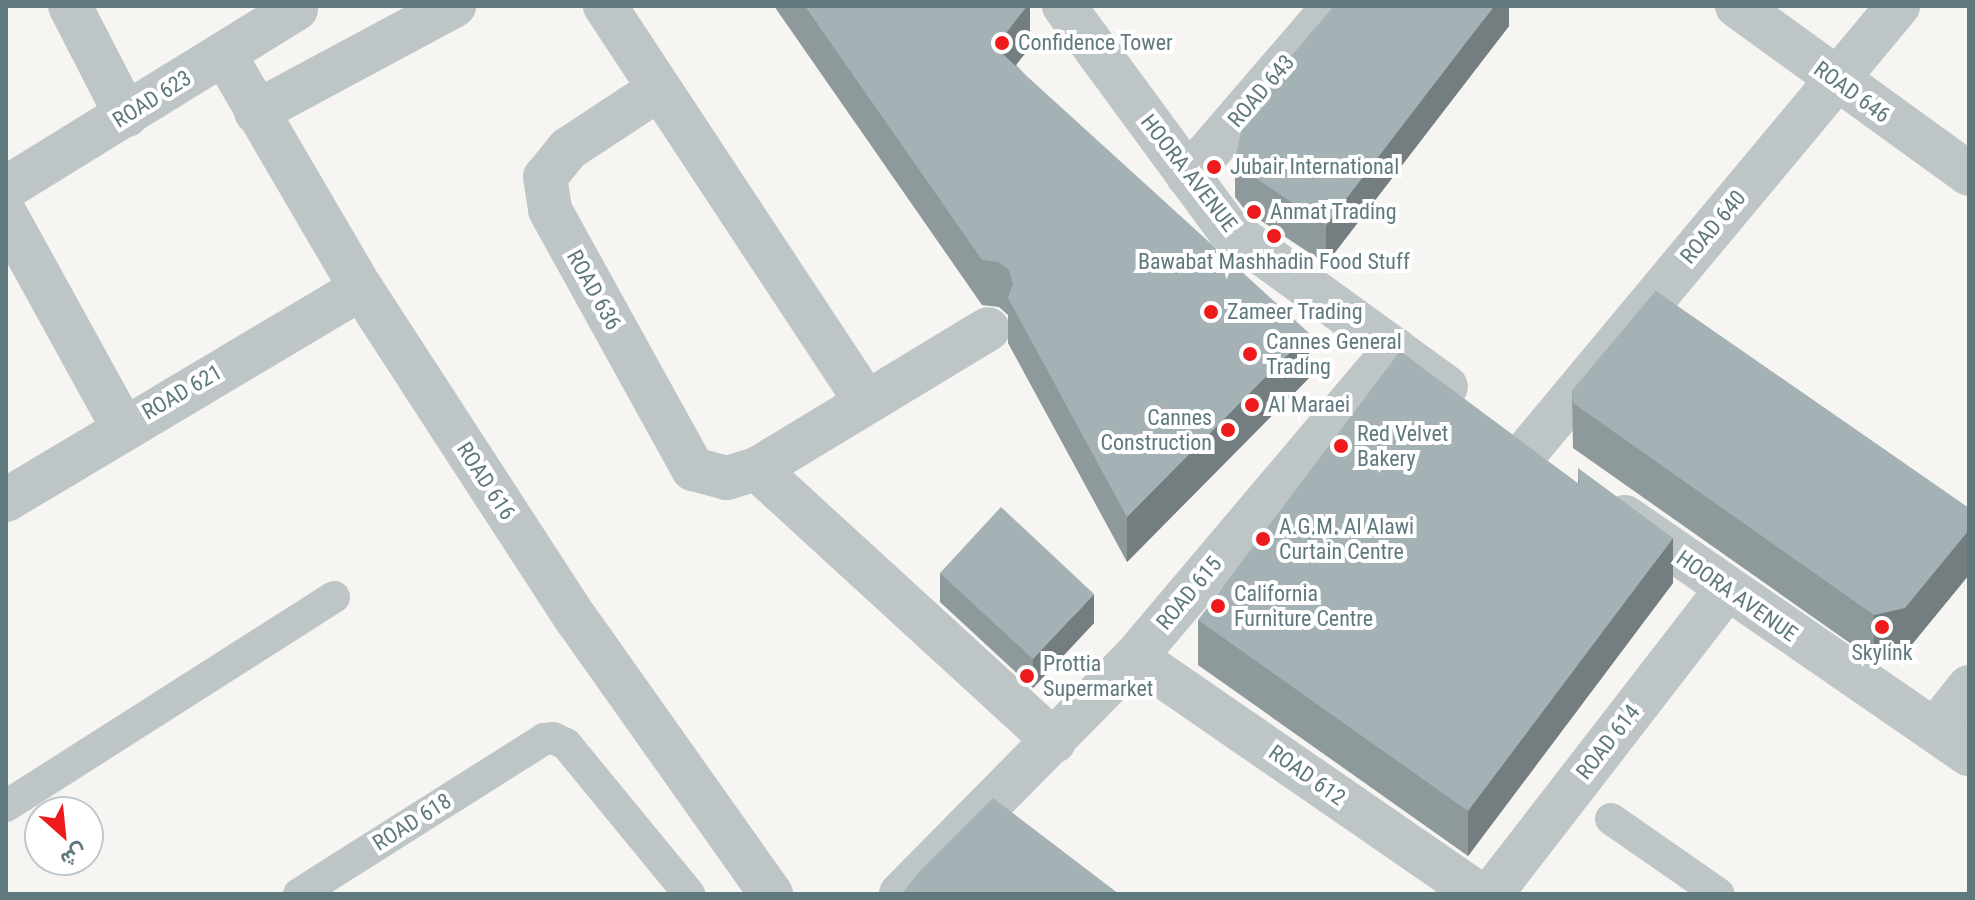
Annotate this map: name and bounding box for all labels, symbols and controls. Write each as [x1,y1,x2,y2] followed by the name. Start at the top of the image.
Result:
[1018,30,1173,56] place label: Confidence Tower
[993,34,1011,52] marker: Confidence Tower
[1222,49,1300,133] street label: ROAD 643
[1809,56,1895,128] street label: ROAD 646
[108,65,196,133] street label: ROAD 623
[1135,109,1243,237] street label: HOORA AVENUE
[1230,154,1399,180] place label: Jubair International
[1205,158,1223,176] marker: Jubair International
[1675,185,1751,269] street label: ROAD 640
[1270,199,1397,225] place label: Anmat Trading
[1245,203,1263,221] marker: Anmat Trading
[1265,227,1283,245] marker: Bawabat Mashhadin Food Stuff
[561,245,627,335] street label: ROAD 636
[1138,249,1410,275] place label: Bawabat Mashhadin Food Stuff
[1227,299,1363,325] place label: Zameer Trading
[1202,303,1220,321] marker: Zameer Trading
[1266,328,1402,380] place label: Cannes General Trading
[1241,345,1259,363] marker: Cannes General Trading
[137,359,227,425] street label: ROAD 621
[1268,392,1350,418] place label: Al Maraei
[1243,396,1261,414] marker: Al Maraei
[1101,404,1212,456] place label: Cannes Construction
[1357,420,1448,472] place label: Red Velvet Bakery
[1219,421,1237,439] marker: Cannes Construction
[451,437,521,525] street label: ROAD 616
[1332,437,1350,455] marker: Red Velvet Bakery
[1279,513,1414,564] place label: A.G.M. Al Alawi Curtain Centre
[1254,530,1272,548] marker: A.G.M. Al Alawi Curtain Centre
[1671,545,1803,647] street label: HOORA AVENUE
[1151,551,1227,635] street label: ROAD 615
[1234,580,1373,632] place label: California Furniture Centre
[1209,597,1227,615] marker: California Furniture Centre
[1873,618,1891,636] marker: Skylink
[1851,640,1913,666] place label: Skylink
[1043,650,1153,702] place label: Prottia Supermarket
[1018,667,1036,685] marker: Prottia Supermarket
[1571,699,1645,785] street label: ROAD 614
[1264,739,1350,811] street label: ROAD 612
[368,788,456,856] street label: ROAD 618
[24,796,104,876] north arrow
[57,839,92,873] text: ش

